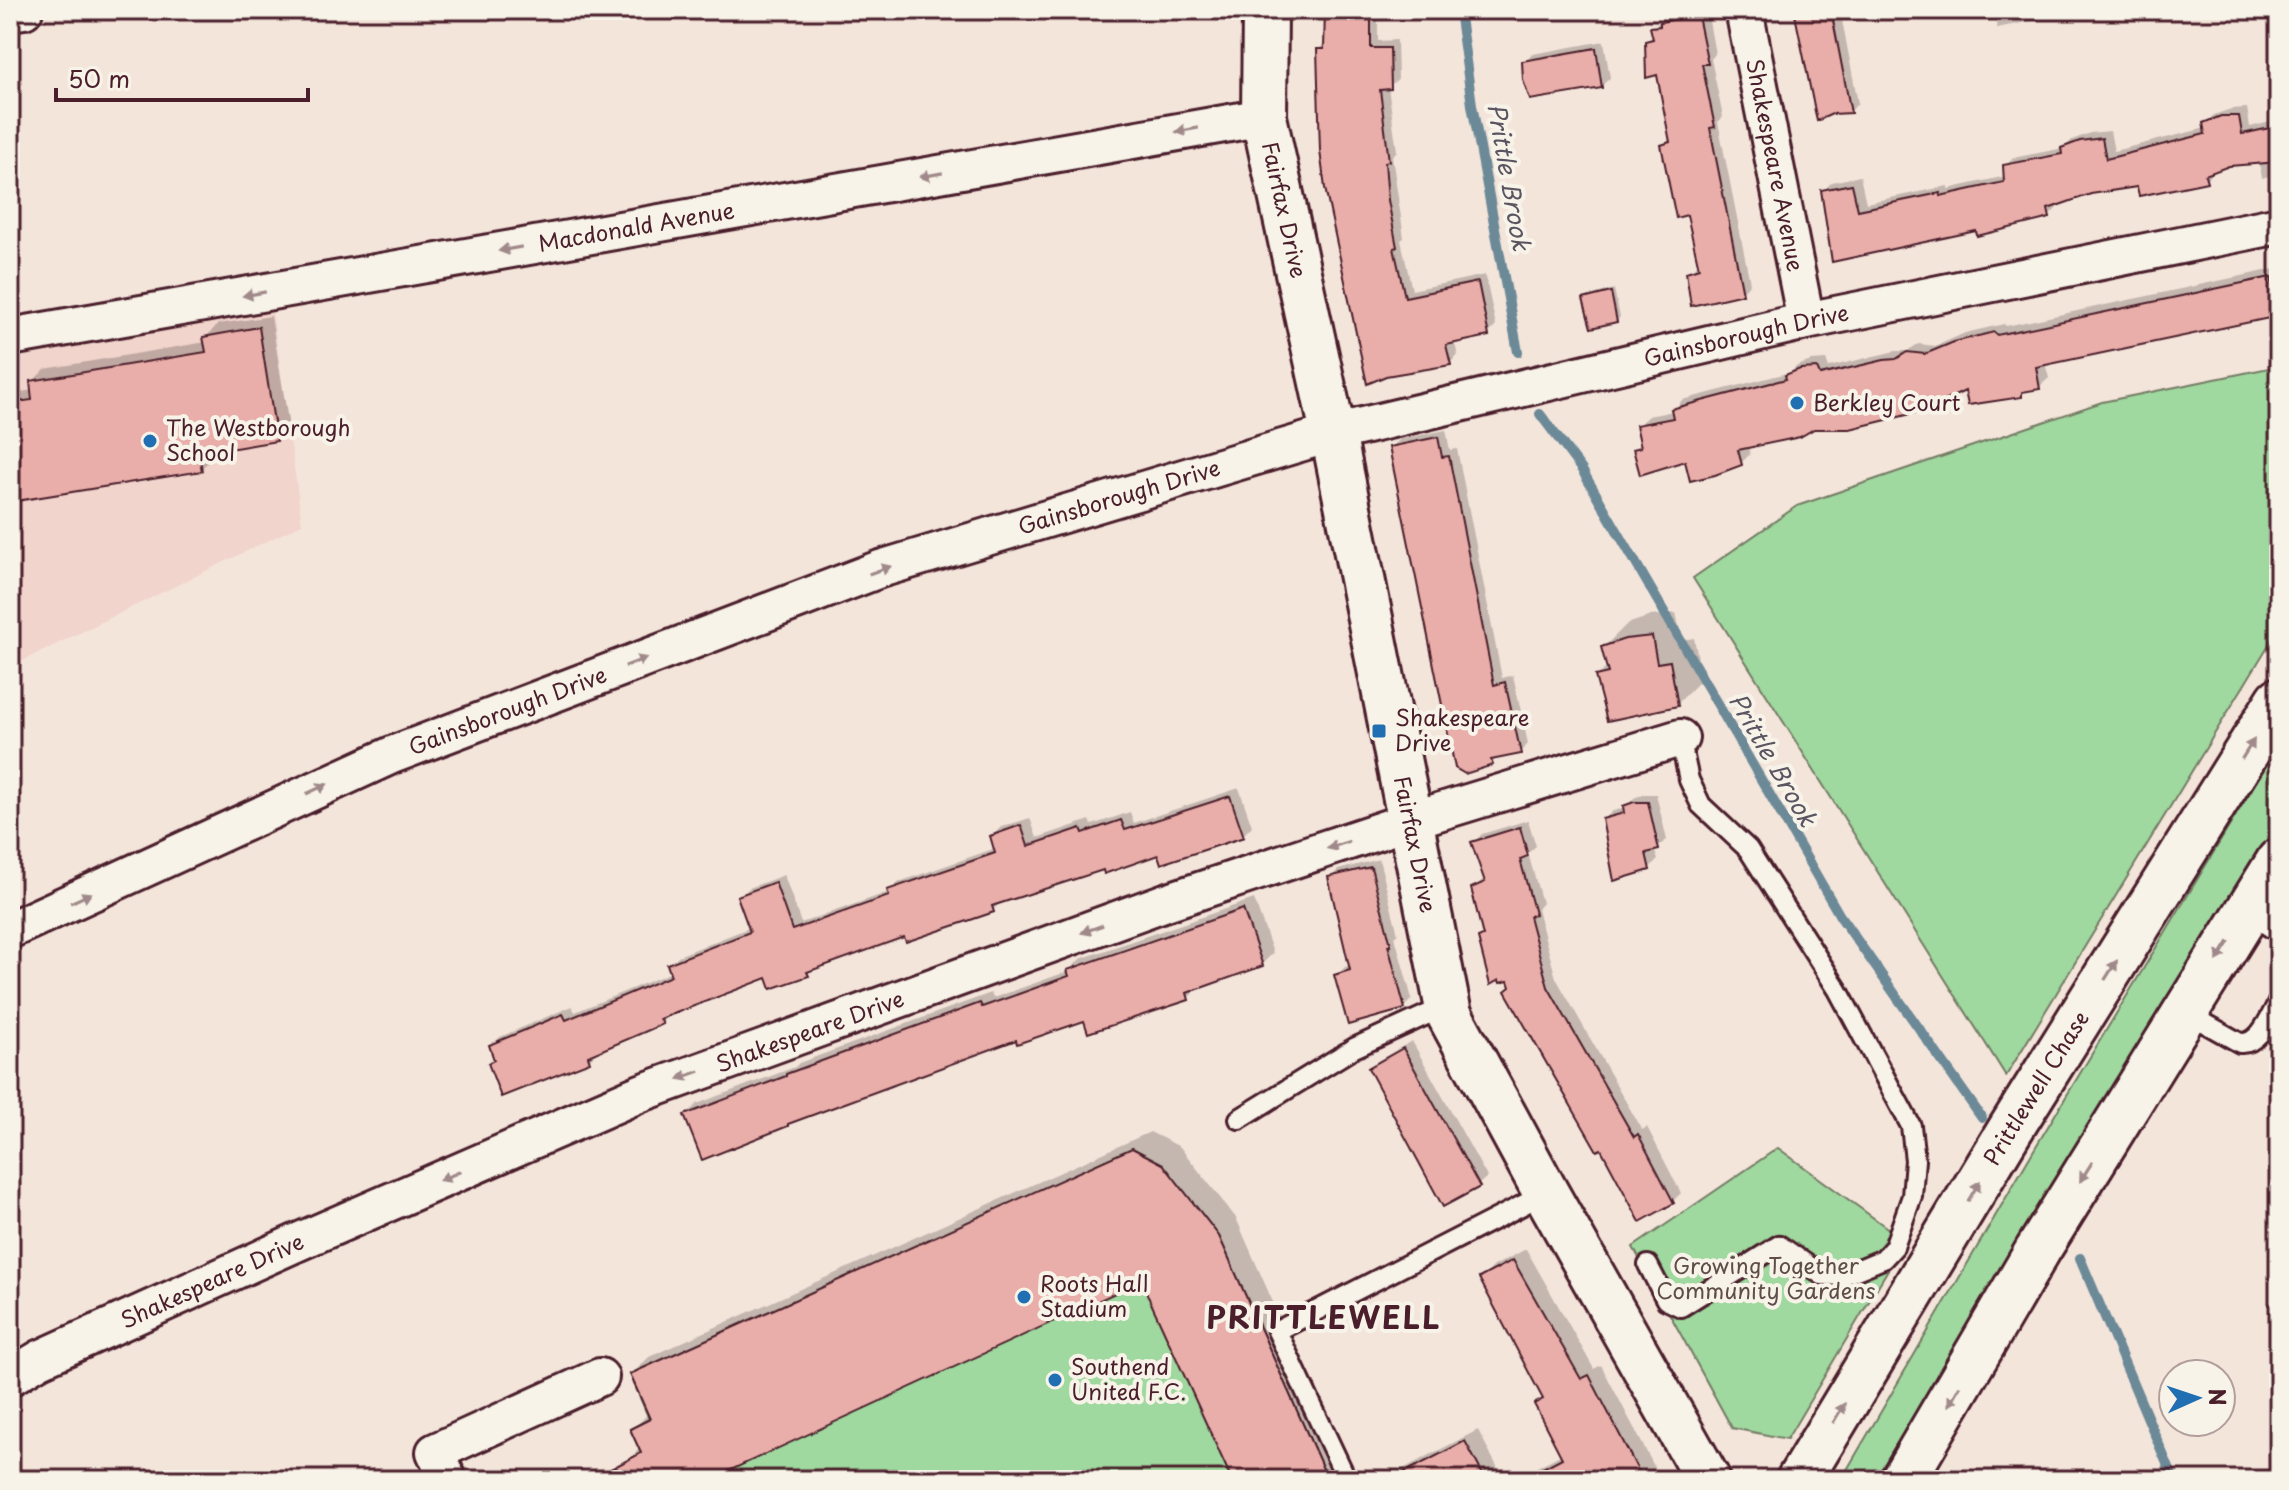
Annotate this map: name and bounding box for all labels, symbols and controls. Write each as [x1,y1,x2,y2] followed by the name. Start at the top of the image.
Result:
[56,52,308,102] scale bar
[1739,55,1814,274] street label: Shakespeare Avenue
[68,60,130,96] text: 50 m
[1479,100,1541,254] water label: Prittle Brook
[1175,125,1200,137] one-way arrow
[1255,138,1317,281] street label: Fairfax Drive
[918,170,943,182] one-way arrow
[536,192,737,259] street label: Macdonald Avenue
[497,244,522,256] one-way arrow
[241,289,266,301] one-way arrow
[1640,295,1851,374] street label: Gainsborough Drive
[1813,385,1961,418] place label: Berkley Court
[1788,394,1806,412] marker: Berkley Court
[166,410,351,468] place label: The Westborough School
[141,432,159,450] marker: The Westborough School
[1013,450,1224,542] street label: Gainsborough Drive
[868,563,892,575] one-way arrow
[624,655,648,668] one-way arrow
[403,657,611,762] street label: Gainsborough Drive
[1721,685,1827,834] water label: Prittle Brook
[1395,700,1529,758] place label: Shakespeare Drive
[1370,722,1388,740] marker: Shakespeare Drive
[2241,738,2255,760] one-way arrow
[1387,773,1446,915] street label: Fairfax Drive
[305,782,329,796] one-way arrow
[1325,839,1349,851] one-way arrow
[69,891,93,905] one-way arrow
[1079,923,1103,936] one-way arrow
[2217,940,2231,962] one-way arrow
[2103,959,2117,981] one-way arrow
[711,981,908,1080] street label: Shakespeare Drive
[1974,1004,2096,1171] street label: Prittlewell Chase
[677,1069,701,1082] one-way arrow
[2080,1161,2094,1183] one-way arrow
[438,1169,461,1182] one-way arrow
[1966,1180,1980,1202] one-way arrow
[114,1224,309,1336] street label: Shakespeare Drive
[1656,1248,1876,1306] park label: Growing Together Community Gardens
[1040,1266,1148,1324] place label: Roots Hall Stadium
[1015,1288,1033,1306] marker: Roots Hall Stadium
[1206,1294,1442,1339] district label: PRITTLEWELL
[1071,1349,1186,1407] place label: Southend United F.C.
[2157,1358,2237,1438] north arrow
[1046,1371,1064,1389] marker: Southend United F.C.
[1947,1384,1961,1407] one-way arrow
[2202,1387,2235,1406] text: N
[1832,1402,1846,1424] one-way arrow

